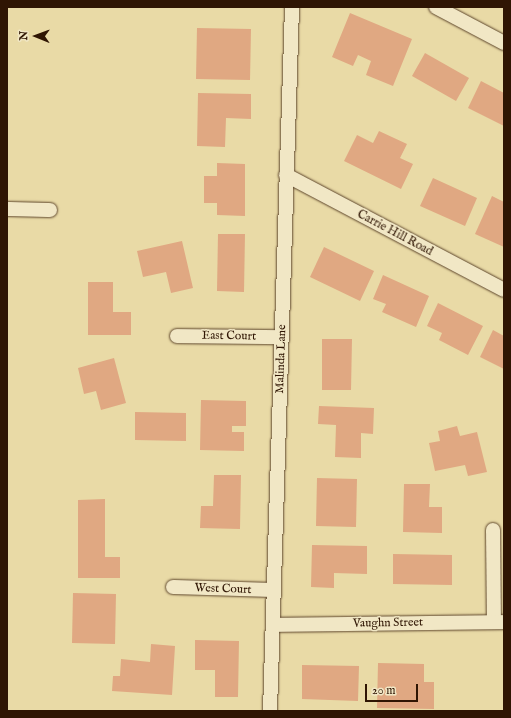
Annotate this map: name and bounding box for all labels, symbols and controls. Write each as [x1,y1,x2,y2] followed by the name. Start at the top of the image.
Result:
[16,16,56,56] north arrow
[17,31,31,41] text: N
[355,207,435,259] street label: Carrie Hill Road
[273,324,289,394] street label: Malinda Lane
[202,328,256,344] street label: East Court
[194,581,252,597] street label: West Court
[353,615,423,631] street label: Vaughn Street
[367,676,420,702] scale bar
[372,683,395,698] text: 20 m

